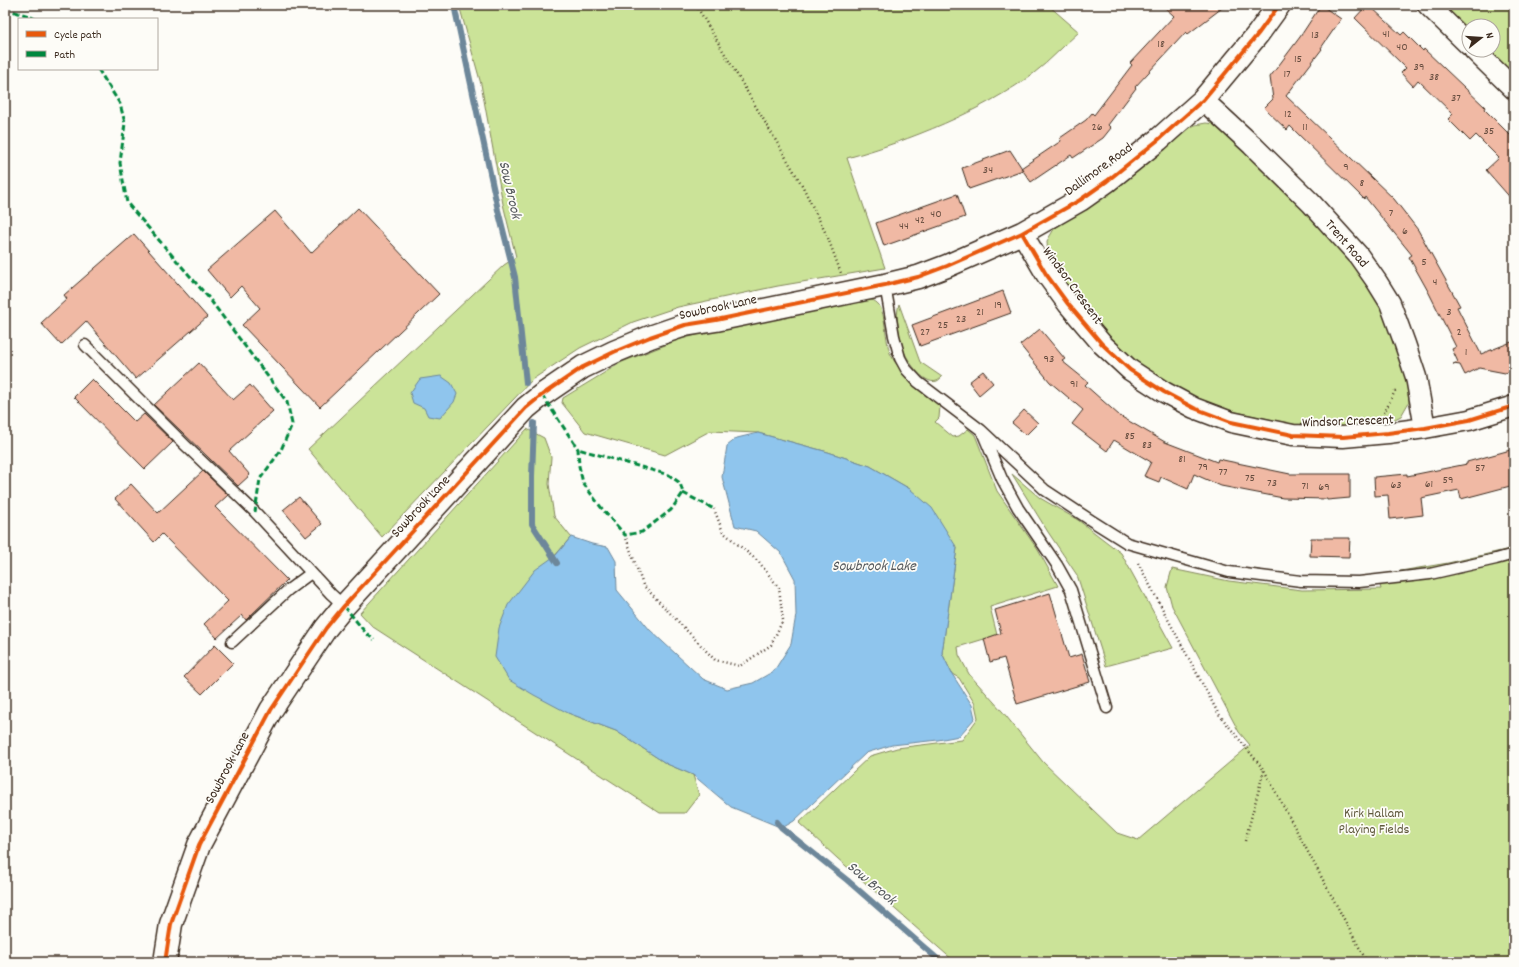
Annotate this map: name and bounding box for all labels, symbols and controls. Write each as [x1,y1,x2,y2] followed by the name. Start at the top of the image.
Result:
[18,18,158,70] legend
[1461,18,1501,58] north arrow
[1382,26,1390,43] house number: 41
[54,27,102,44] text: Cycle path
[1311,27,1319,44] house number: 13
[1480,31,1497,41] text: N
[1157,36,1165,53] house number: 18
[1396,39,1408,56] house number: 40
[54,47,75,64] text: Path
[1294,51,1302,68] house number: 15
[1414,59,1424,76] house number: 39
[1283,66,1291,83] house number: 17
[1429,69,1439,86] house number: 38
[1451,90,1461,107] house number: 37
[1284,106,1292,123] house number: 12
[1091,119,1103,136] house number: 26
[1302,119,1308,136] house number: 11
[1484,123,1494,140] house number: 35
[1061,139,1137,201] street label: Dallimore Road
[492,159,527,223] water label: Sow Brook
[1343,159,1349,176] house number: 9
[983,162,993,179] house number: 34
[1360,175,1365,192] house number: 8
[1389,205,1394,222] house number: 7
[930,206,942,223] house number: 40
[915,212,925,229] house number: 42
[1319,216,1373,272] street label: Trent Road
[899,218,909,235] house number: 44
[1402,223,1408,240] house number: 6
[1037,243,1107,329] street label: Windsor Crescent
[1421,254,1427,271] house number: 5
[1433,274,1438,291] house number: 4
[677,290,759,326] street label: Sowbrook Lane
[994,297,1002,314] house number: 19
[976,304,984,321] house number: 21
[1446,304,1452,321] house number: 3
[956,311,966,328] house number: 23
[938,317,948,334] house number: 25
[920,324,930,341] house number: 27
[1456,324,1462,341] house number: 2
[1465,344,1467,361] house number: 1
[1044,351,1054,368] house number: 93
[1070,376,1078,393] house number: 91
[1302,410,1394,434] street label: Windsor Crescent
[1125,428,1135,445] house number: 85
[1142,437,1152,454] house number: 83
[1178,451,1186,468] house number: 81
[1198,459,1208,476] house number: 79
[1475,460,1485,477] house number: 57
[1218,464,1228,481] house number: 77
[1245,470,1255,487] house number: 75
[387,471,455,543] street label: Sowbrook Lane
[1442,472,1454,489] house number: 59
[1267,475,1277,492] house number: 73
[1425,476,1433,493] house number: 61
[1390,477,1402,494] house number: 63
[1301,478,1309,495] house number: 71
[1318,479,1330,496] house number: 69
[832,556,917,578] water label: Sowbrook Lake
[201,728,255,808] street label: Sowbrook Lane
[1338,804,1410,840] park label: Kirk Hallam Playing Fields
[841,857,902,912] water label: Sow Brook

